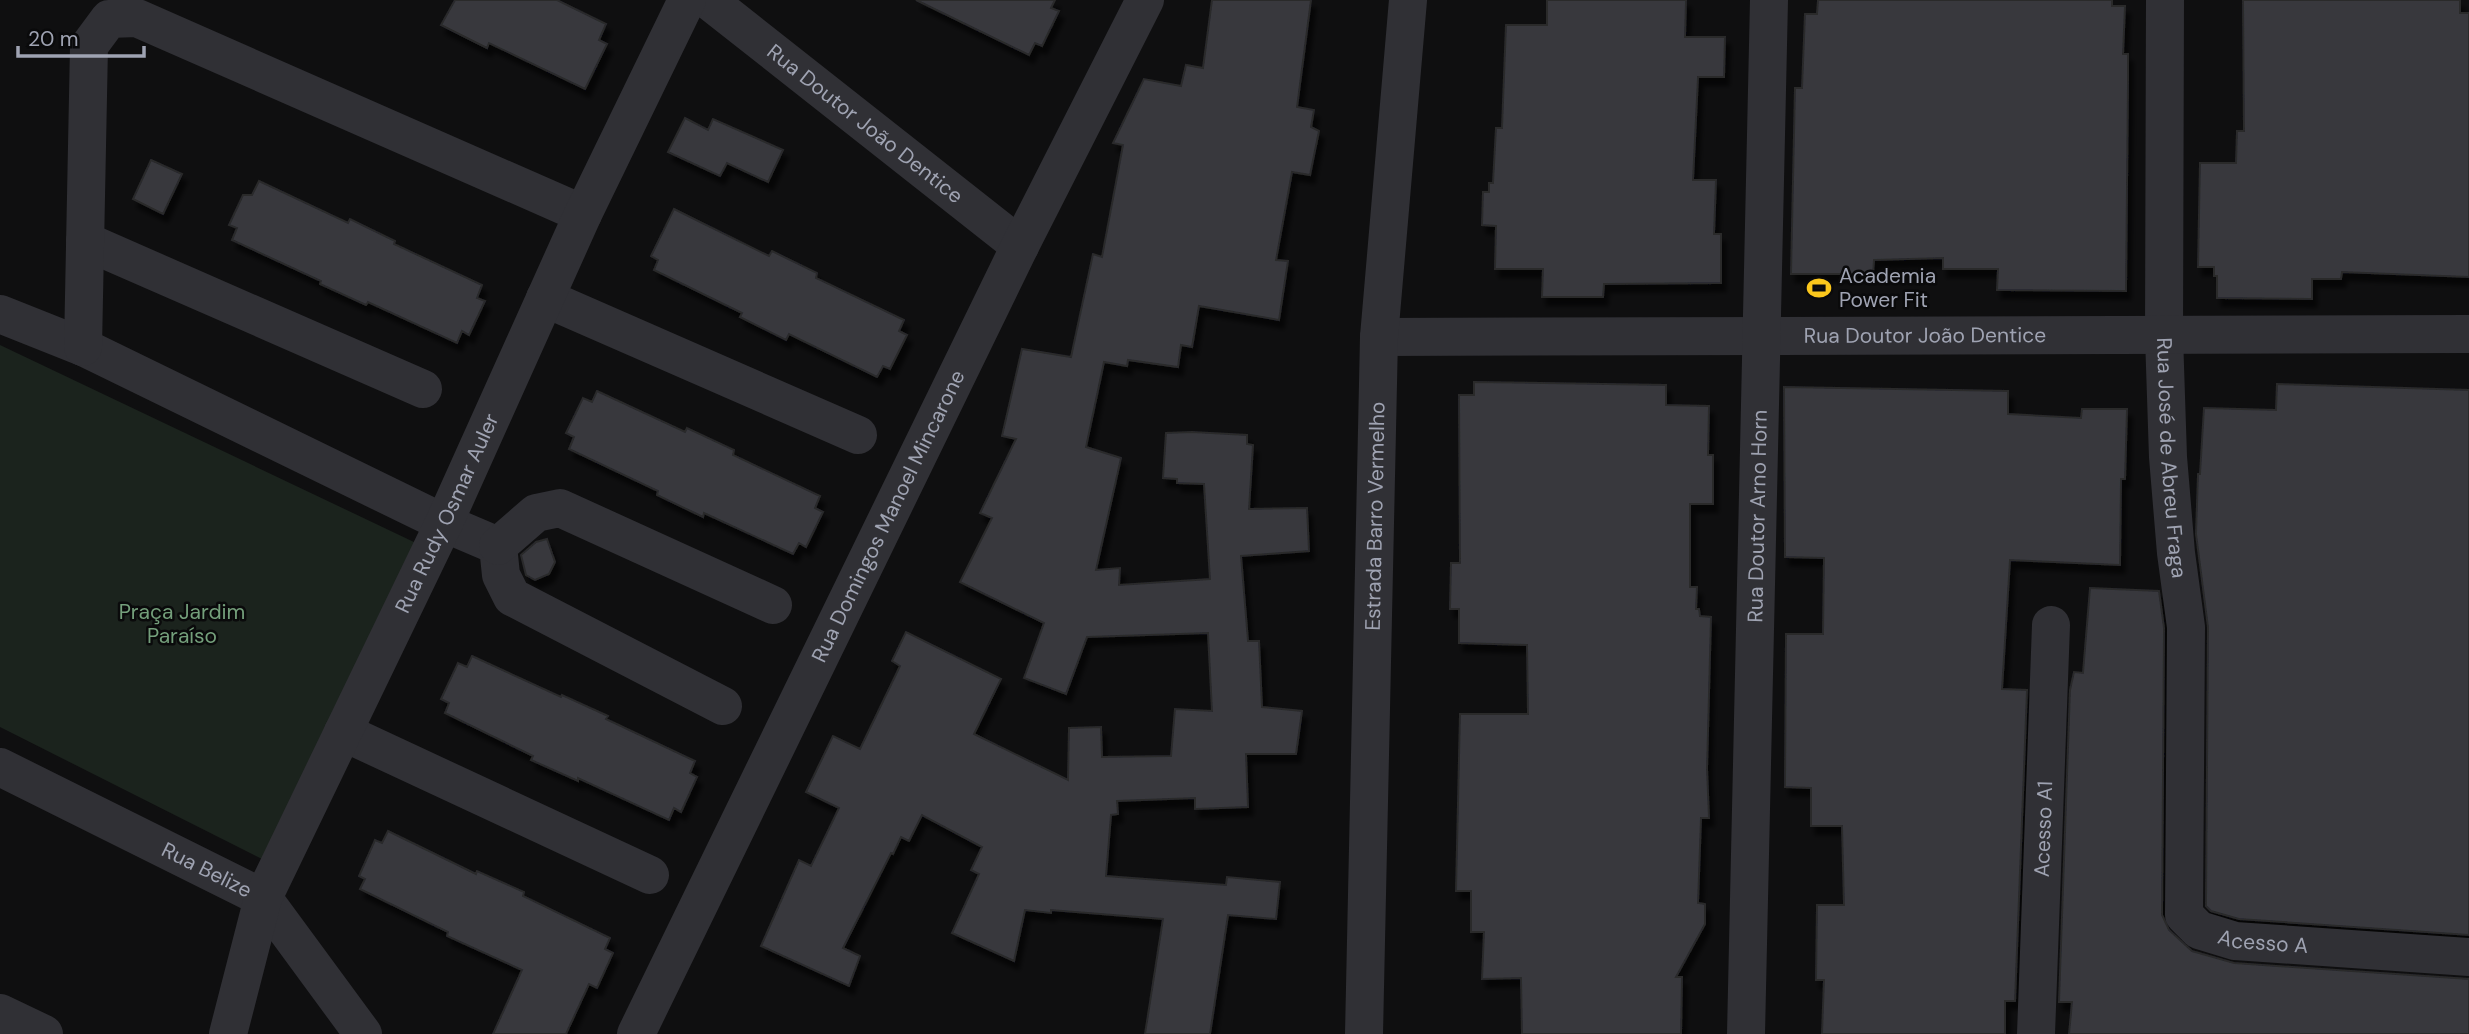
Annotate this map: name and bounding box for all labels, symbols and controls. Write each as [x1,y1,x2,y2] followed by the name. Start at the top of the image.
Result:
[18,14,144,58] scale bar
[28,25,79,53] text: 20 m
[761,38,969,210] street label: Rua Doutor João Dentice
[1839,262,1936,314] place label: Academia Power Fit
[1805,274,1833,302] sports icon: Academia Power Fit
[1804,321,2046,350] street label: Rua Doutor João Dentice
[2150,337,2193,580] street label: Rua José de Abreu Fraga
[805,365,971,667] street label: Rua Domingos Manoel Mincarone
[1359,401,1392,631] street label: Estrada Barro Vermelho
[389,409,506,618] street label: Rua Rudy Osmar Auler
[1741,409,1774,623] street label: Rua Doutor Arno Horn
[119,598,245,650] park label: Praça Jardim Paraíso
[2028,780,2059,878] street label: Acesso A1
[157,836,257,904] street label: Rua Belize
[2215,923,2309,960] street label: Acesso A

